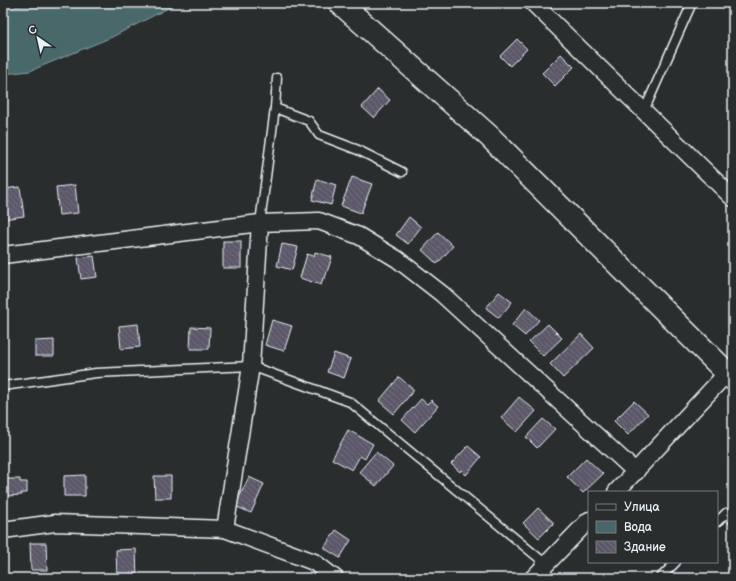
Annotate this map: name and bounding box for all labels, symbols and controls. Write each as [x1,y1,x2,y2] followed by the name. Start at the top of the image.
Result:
[18,18,58,58] north arrow
[26,22,40,38] text: С
[588,491,718,563] legend
[624,500,660,515] text: Улица
[624,520,652,535] text: Вода
[624,540,666,555] text: Здание

